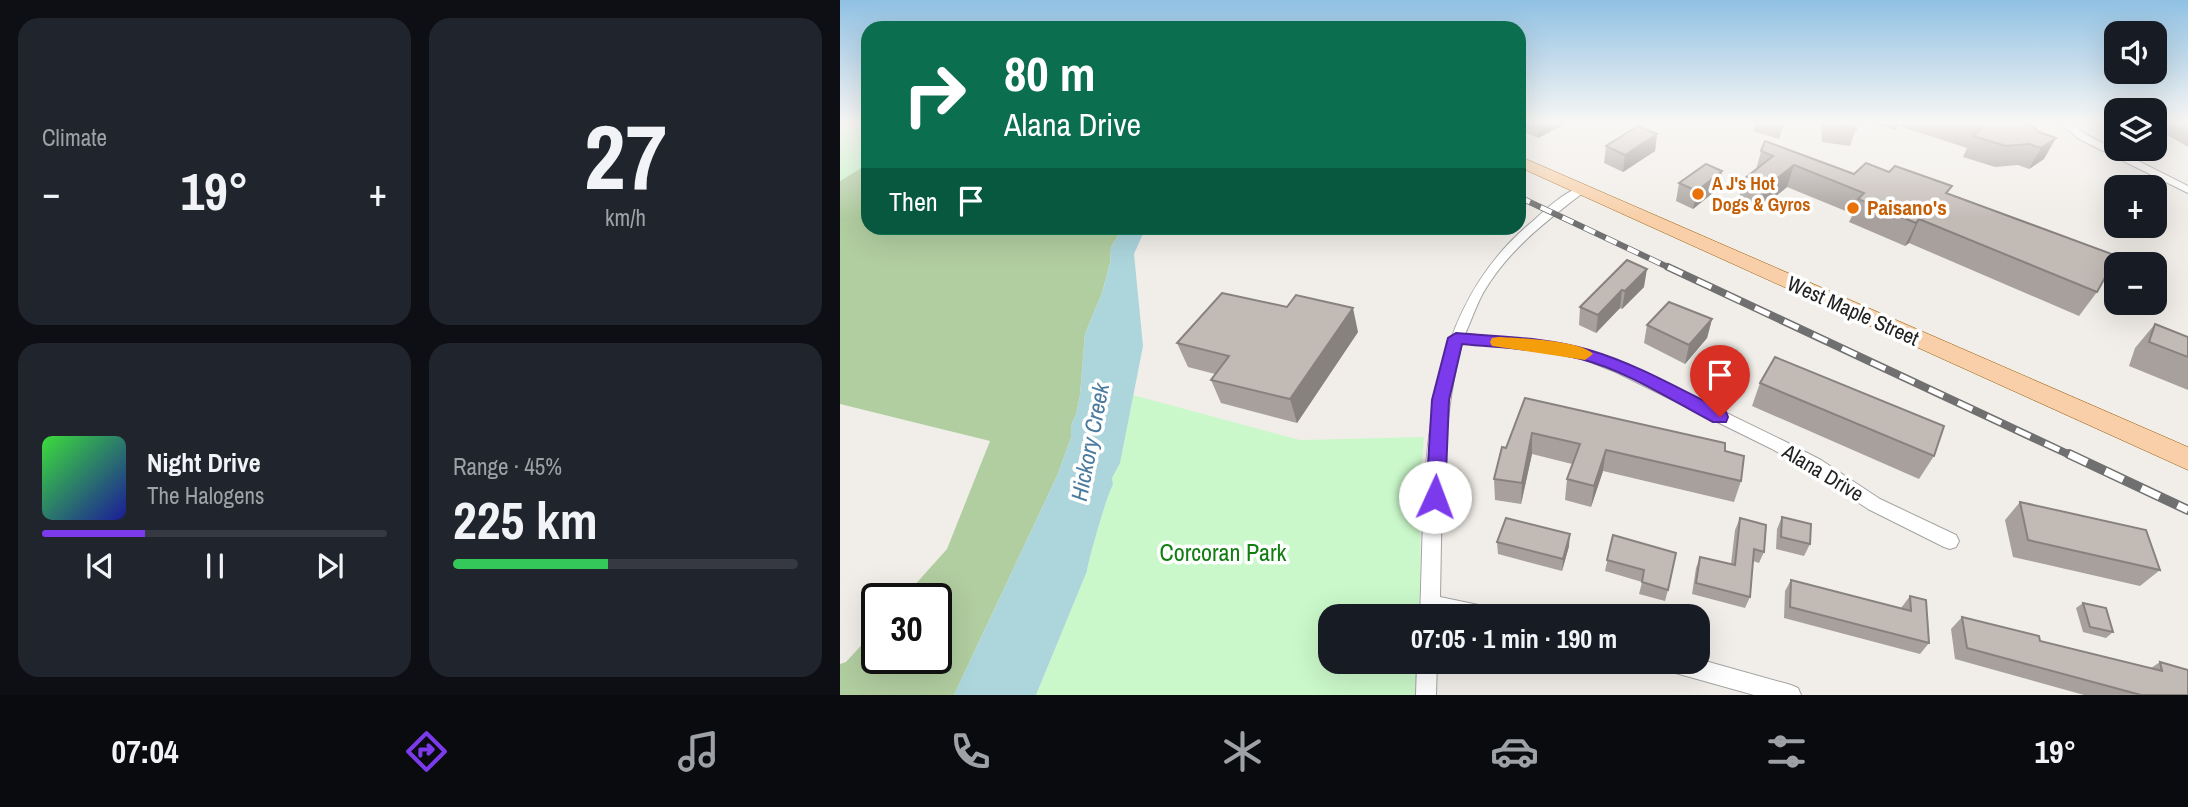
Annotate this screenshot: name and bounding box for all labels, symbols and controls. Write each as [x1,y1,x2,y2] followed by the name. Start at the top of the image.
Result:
[2104,21,2167,315] map controls
[2104,21,2167,84] button: sound
[1004,40,1096,106] text: 80 m
[889,49,980,140] icon: right
[584,95,667,217] text: 27
[2104,98,2167,161] button: layers
[1004,103,1141,146] text: Alana Drive
[42,122,107,153] text: Climate
[180,156,249,226] text: 19°
[42,167,60,218] text: −
[369,167,387,218] text: +
[1712,171,1810,217] place label: A J's Hot Dogs & Gyros
[2104,175,2167,238] button: +
[952,182,990,220] icon: arrive
[889,184,938,219] text: Then
[1690,186,1706,202] marker: A J's Hot Dogs & Gyros
[1867,193,1947,222] place label: Paisano's
[1845,200,1861,216] marker: Paisano's
[605,202,646,233] text: km/h
[2104,252,2167,315] button: −
[1783,269,1924,353] street label: West Maple Street
[1690,345,1750,417] pin
[1701,356,1739,394] icon: arrive
[1063,379,1116,503] water label: Hickory Creek
[1776,436,1869,508] street label: Alana Drive
[147,445,261,480] text: Night Drive
[453,451,562,482] text: Range · 45%
[1398,460,1472,534] position arrow
[147,480,264,511] text: The Halogens
[453,485,598,555] text: 225 km
[1160,536,1287,568] park label: Corcoran Park
[81,547,119,585] icon: previous
[196,547,234,585] icon: pause
[311,547,349,585] icon: next
[861,583,952,674] speed limit sign: 30
[1411,621,1617,656] text: 07:05 · 1 min · 190 m
[402,727,451,776] icon: directions
[674,727,723,776] icon: music
[946,727,995,776] icon: phone
[1218,727,1267,776] icon: climate
[1490,727,1539,776] icon: car
[1762,727,1811,776] icon: filters
[112,730,179,773] text: 07:04
[2034,730,2076,773] text: 19°

